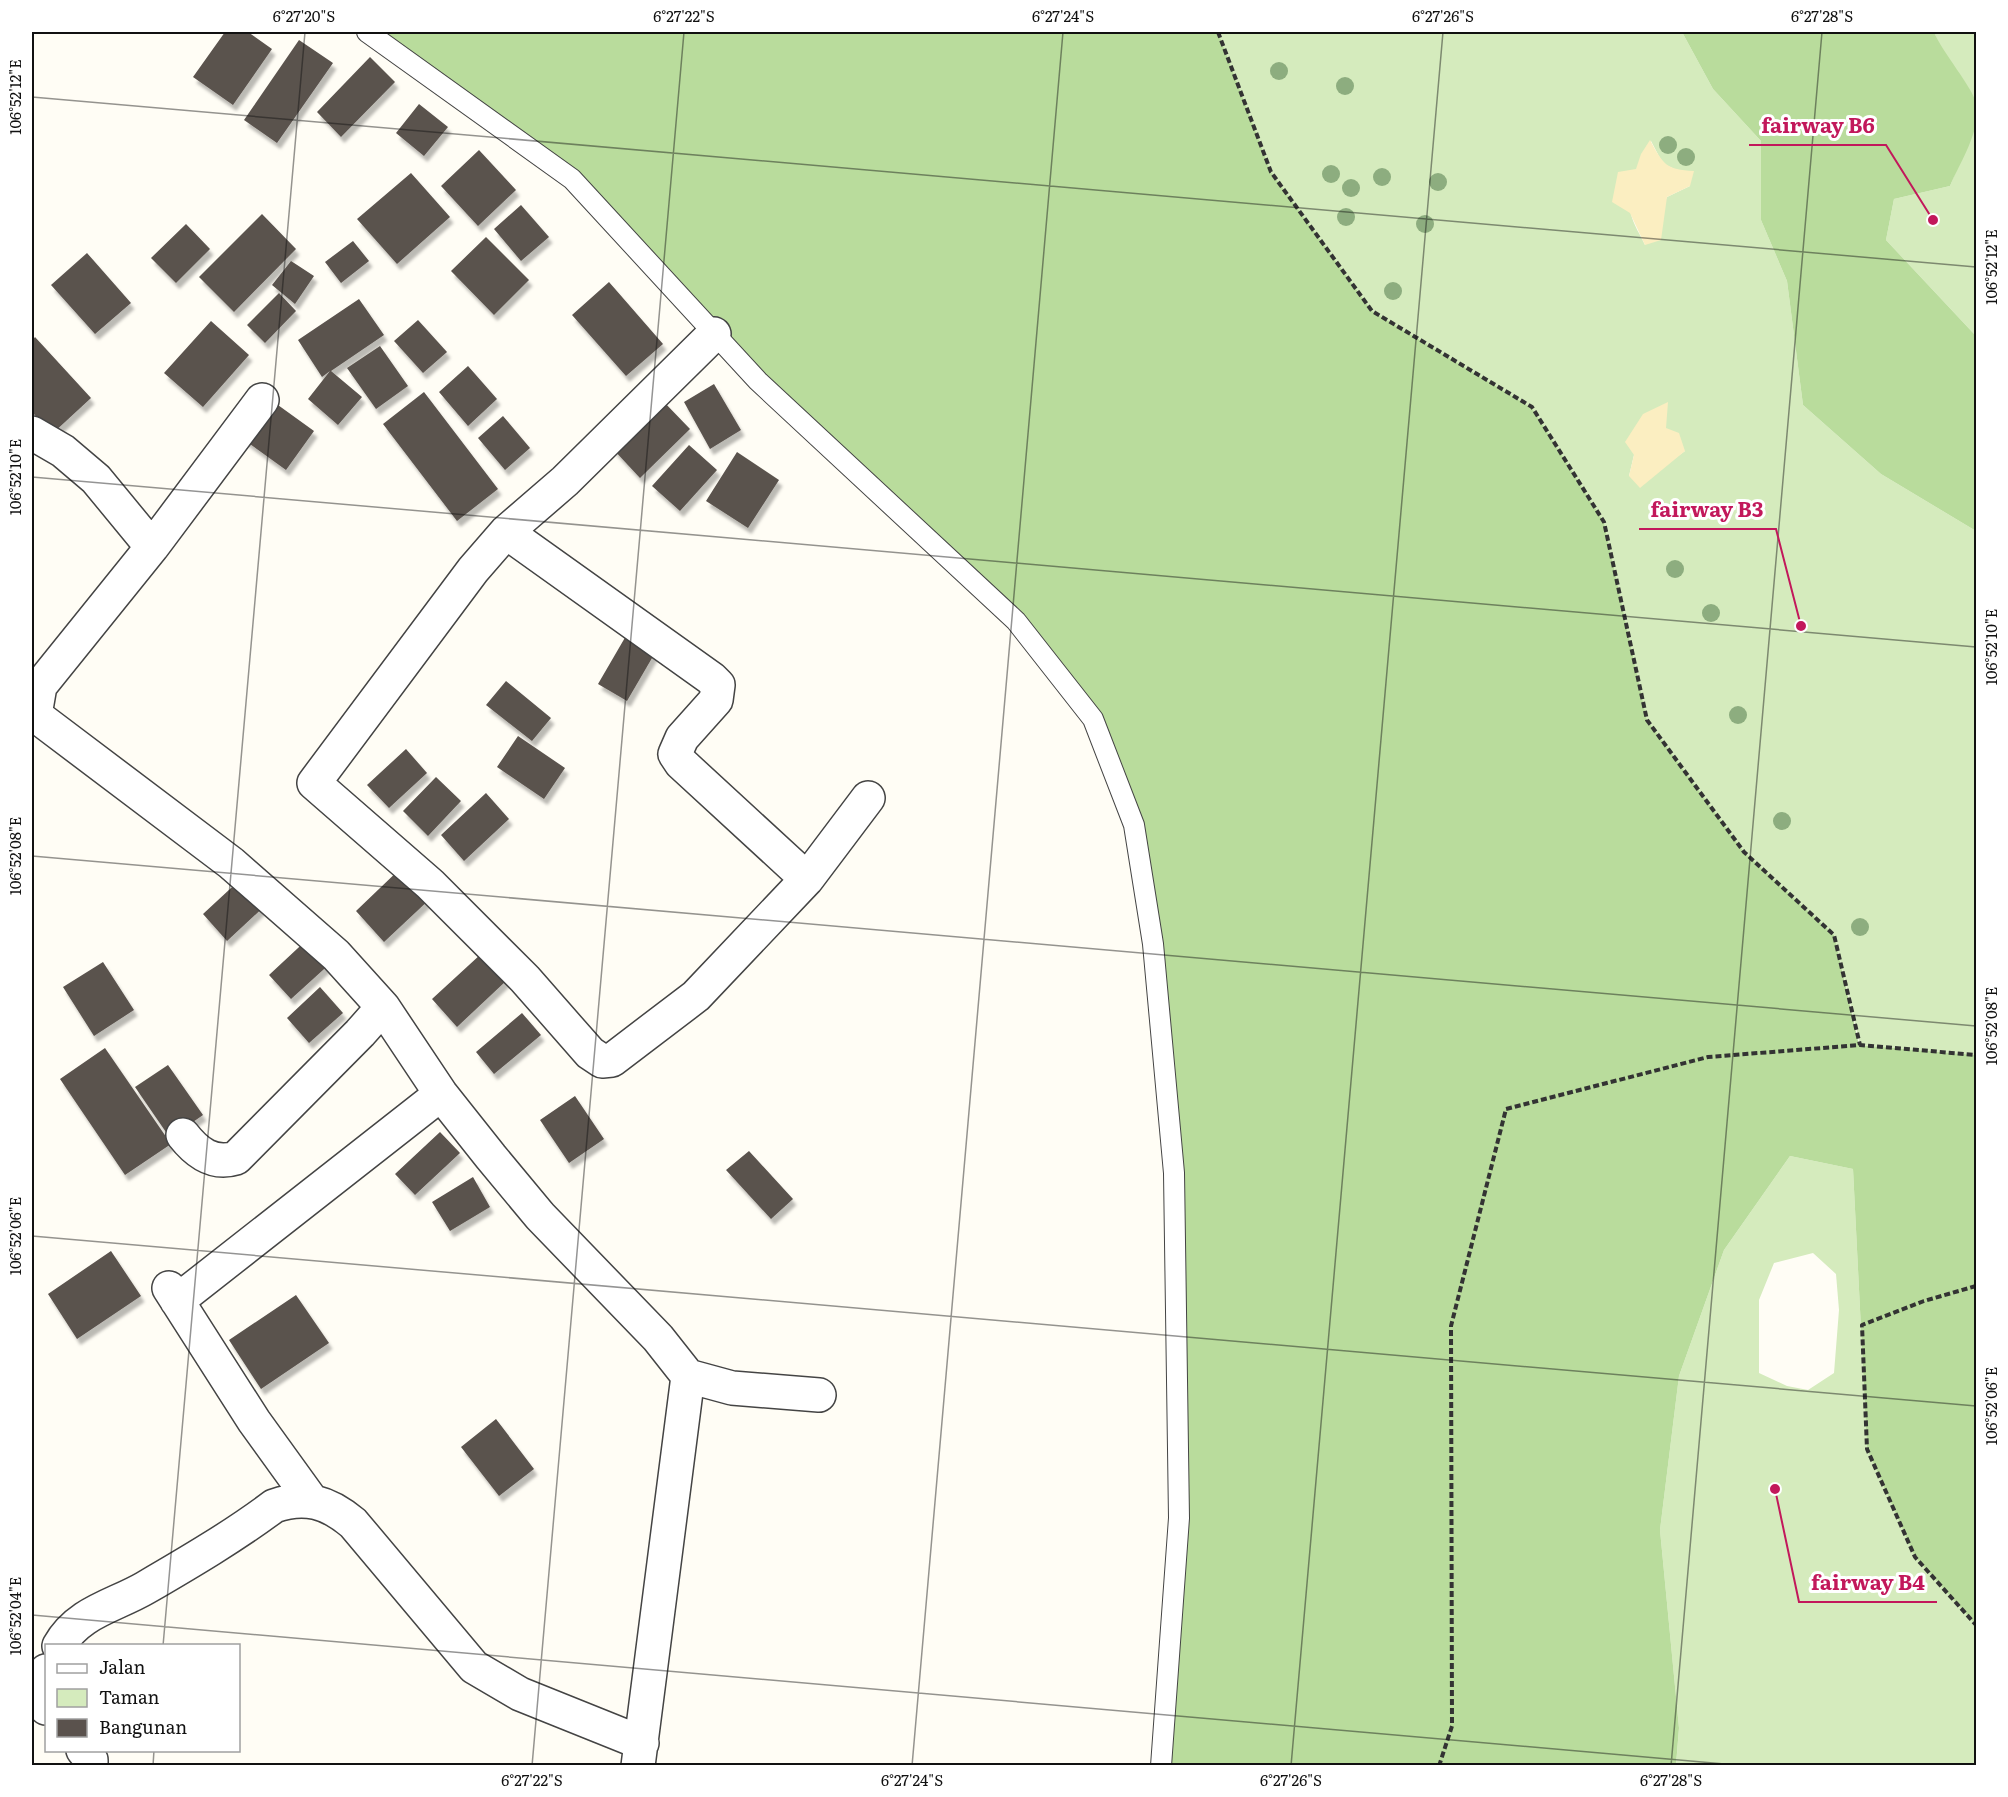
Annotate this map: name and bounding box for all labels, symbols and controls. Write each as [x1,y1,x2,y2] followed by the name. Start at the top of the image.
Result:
[273,4,335,27] text: 6°27'20"S
[653,4,715,27] text: 6°27'22"S
[1032,4,1094,27] text: 6°27'24"S
[1412,4,1474,27] text: 6°27'26"S
[1791,4,1853,27] text: 6°27'28"S
[3,59,26,135] text: 106°52'12"E
[1749,106,1886,145] callout: fairway B6
[1761,108,1875,139] text: fairway B6
[1979,229,2002,305] text: 106°52'12"E
[3,439,26,515] text: 106°52'10"E
[1639,490,1776,529] callout: fairway B3
[1650,492,1764,523] text: fairway B3
[1979,609,2002,685] text: 106°52'10"E
[3,817,26,895] text: 106°52'08"E
[1979,987,2002,1065] text: 106°52'08"E
[3,1197,26,1275] text: 106°52'06"E
[1979,1367,2002,1445] text: 106°52'06"E
[1799,1563,1937,1602] callout: fairway B4
[1811,1565,1925,1596] text: fairway B4
[3,1577,26,1655] text: 106°52'04"E
[45,1644,240,1752] legend
[99,1653,146,1680] text: Jalan
[99,1683,160,1710] text: Taman
[99,1713,187,1740] text: Bangunan
[501,1768,563,1791] text: 6°27'22"S
[881,1768,943,1791] text: 6°27'24"S
[1260,1768,1322,1791] text: 6°27'26"S
[1640,1768,1702,1791] text: 6°27'28"S

